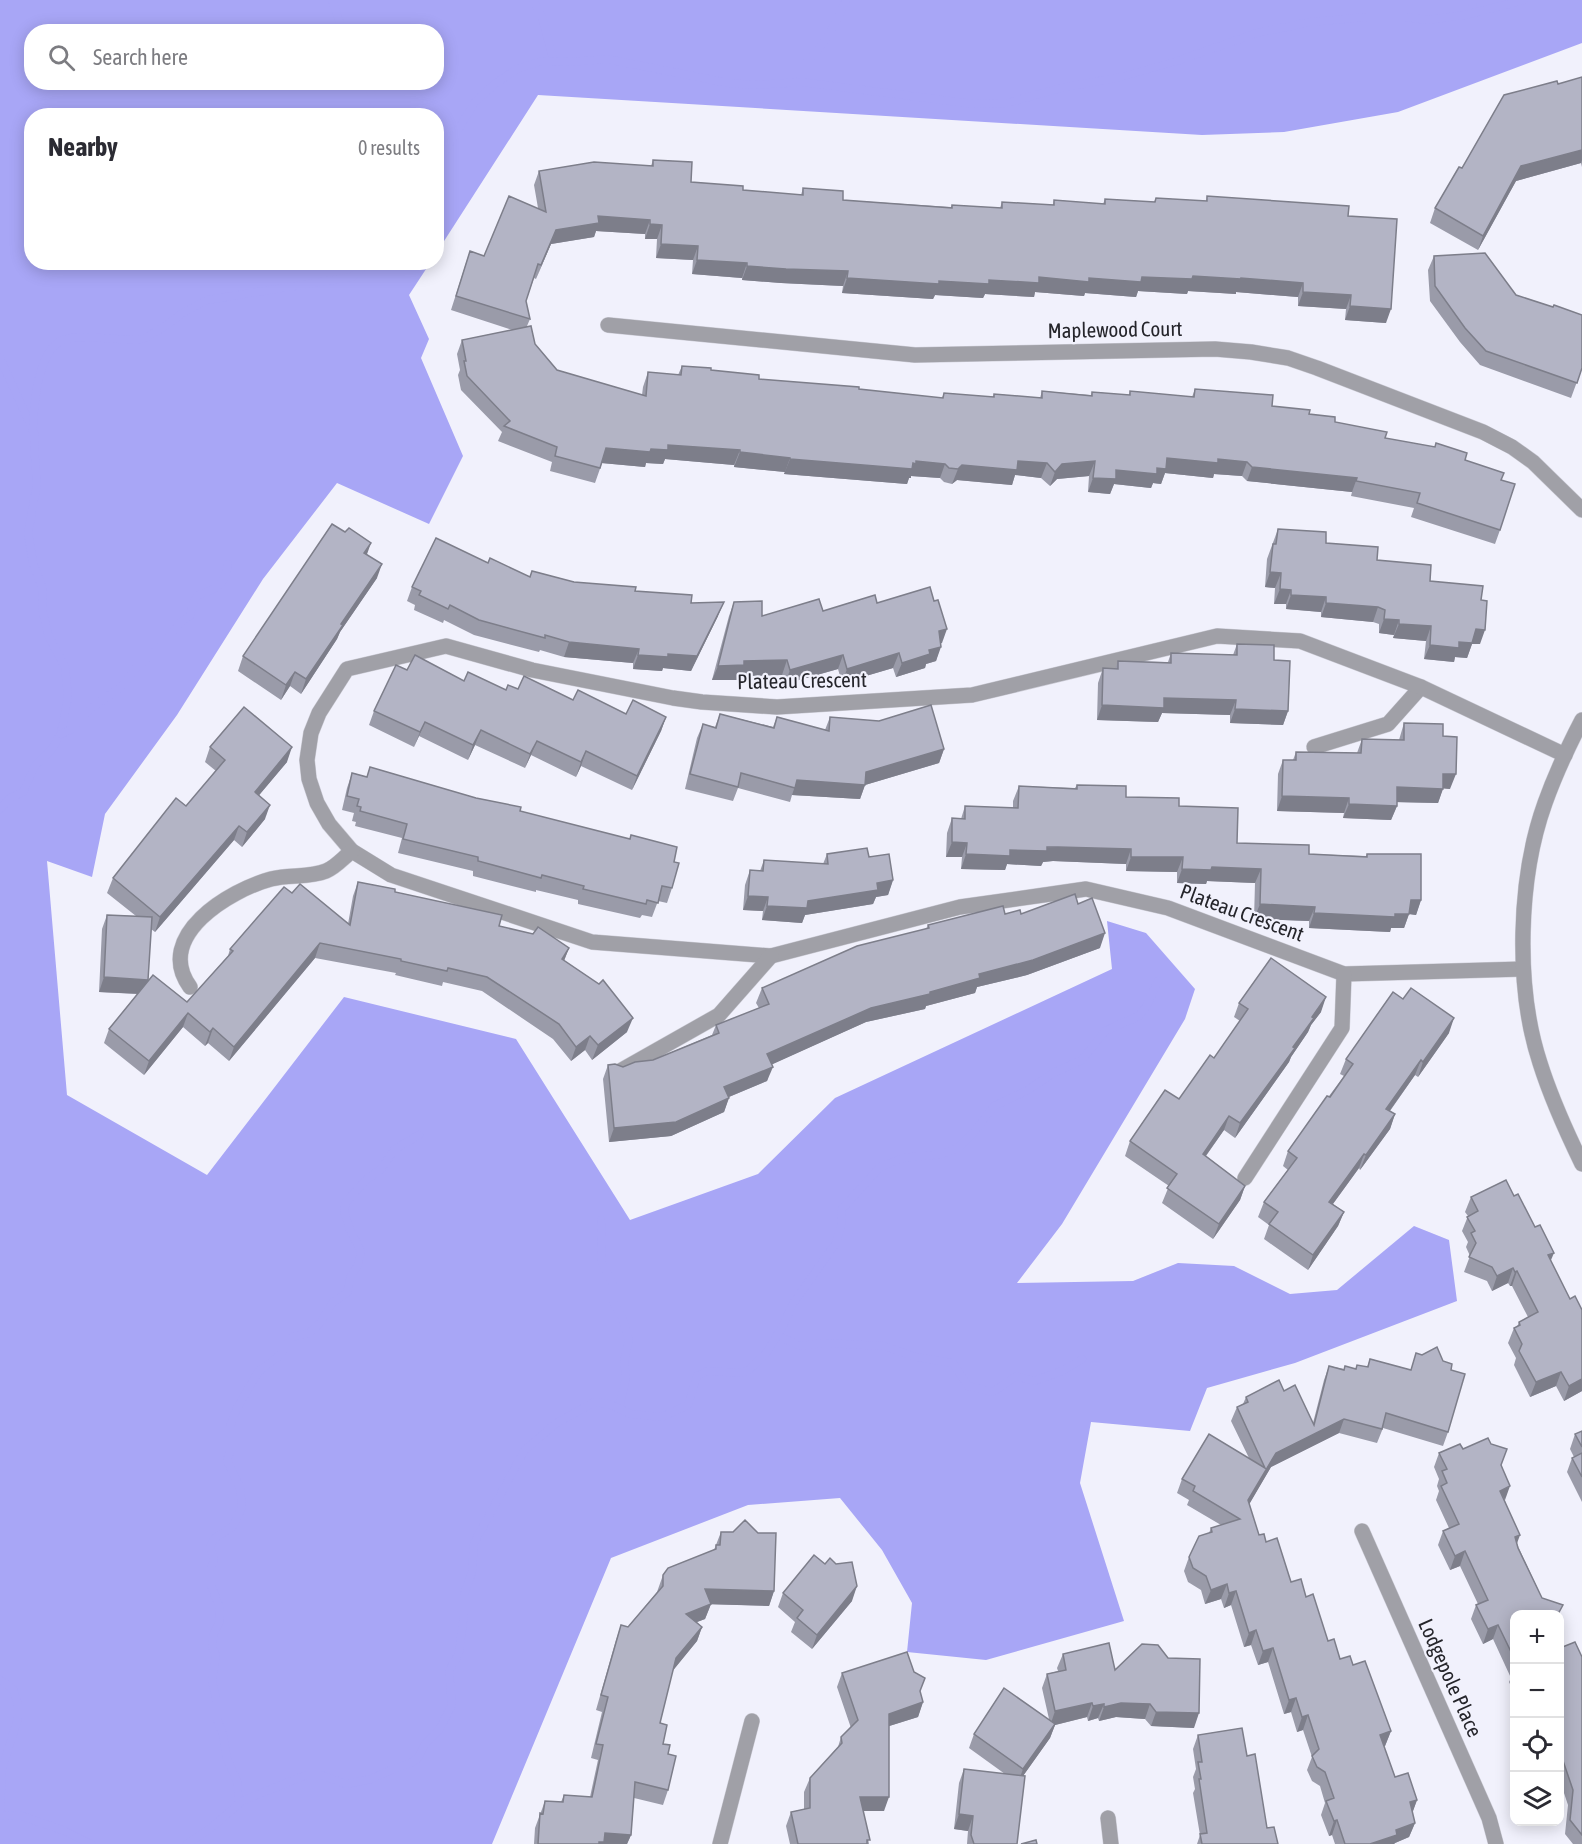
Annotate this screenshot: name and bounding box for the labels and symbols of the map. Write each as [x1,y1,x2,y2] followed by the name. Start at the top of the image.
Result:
[1047,316,1183,342] street label: Maplewood Court
[737,667,867,693] street label: Plateau Crescent
[1177,879,1307,946] street label: Plateau Crescent
[1414,1615,1488,1740] street label: Lodgepole Place

